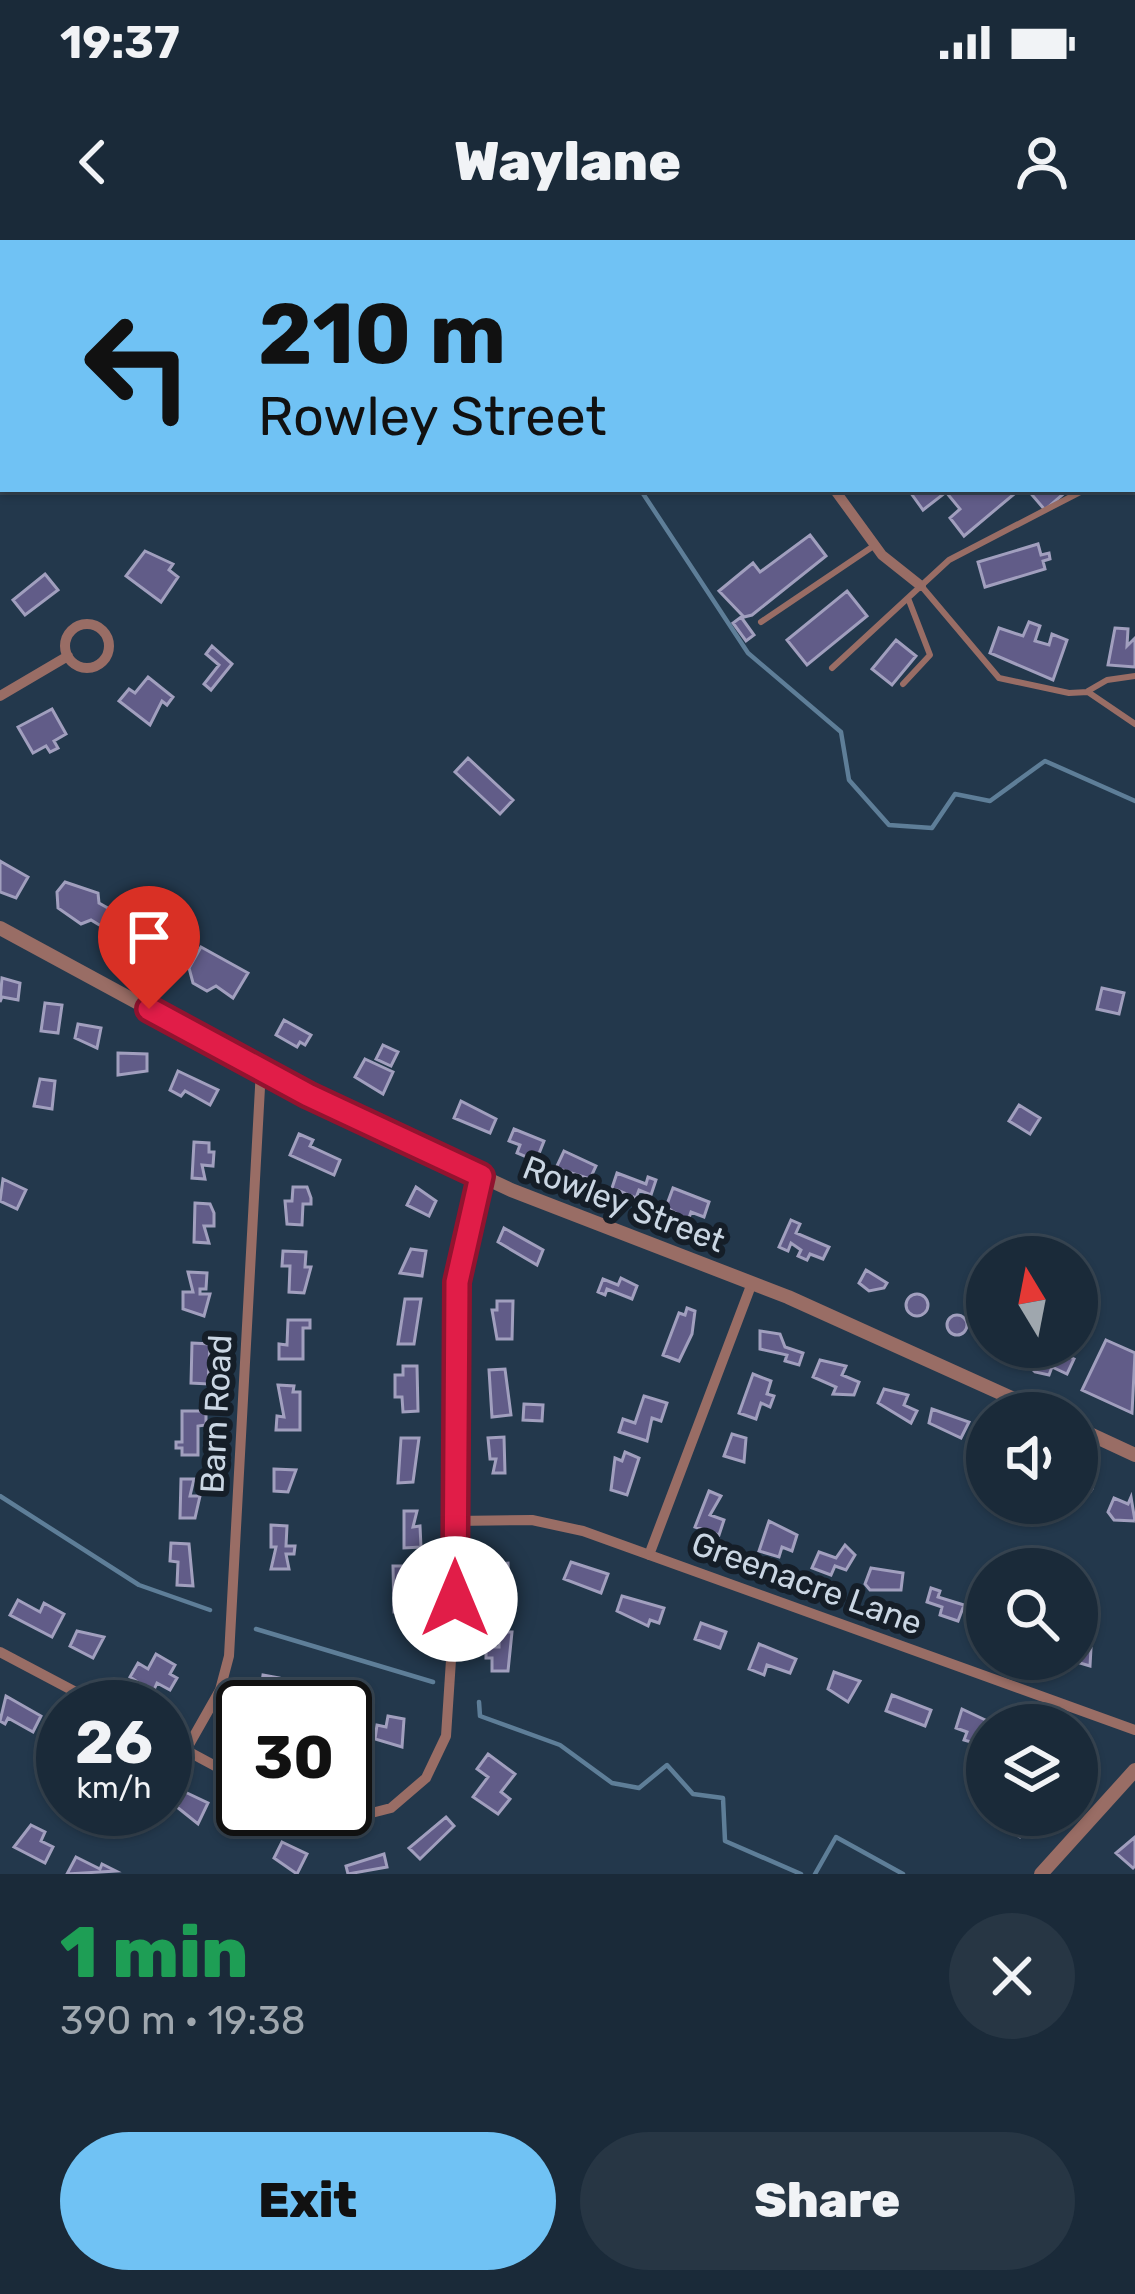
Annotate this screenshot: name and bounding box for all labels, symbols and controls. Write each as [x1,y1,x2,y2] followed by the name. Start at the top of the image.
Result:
[60,16,180,69] text: 19:37
[60,129,126,195] icon: back
[1009,129,1075,195] icon: person
[454,130,681,194] text: Waylane
[258,284,506,384] text: 210 m
[60,288,216,444] icon: left
[258,385,607,449] text: Rowley Street
[98,886,200,1009] pin
[116,904,182,970] icon: arrive
[518,1148,731,1260] street label: Rowley Street
[966,1236,1098,1368] north arrow
[966,1236,1098,1836] map controls
[192,1334,240,1494] street label: Barn Road
[966,1392,1098,1524] button: sound
[687,1523,927,1643] street label: Greenacre Lane
[392,1536,518,1662] position arrow
[966,1548,1098,1680] button: search
[216,1680,372,1836] speed limit sign: 30
[966,1704,1098,1836] button: layers
[75,1707,153,1778] text: 26
[77,1770,151,1806] text: km/h
[60,1910,248,1995] text: 1 min
[949,1913,1075,2039] button: close
[60,1998,306,2044] text: 390 m · 19:38
[60,2132,556,2270] button: Exit
[580,2132,1075,2270] button: Share

